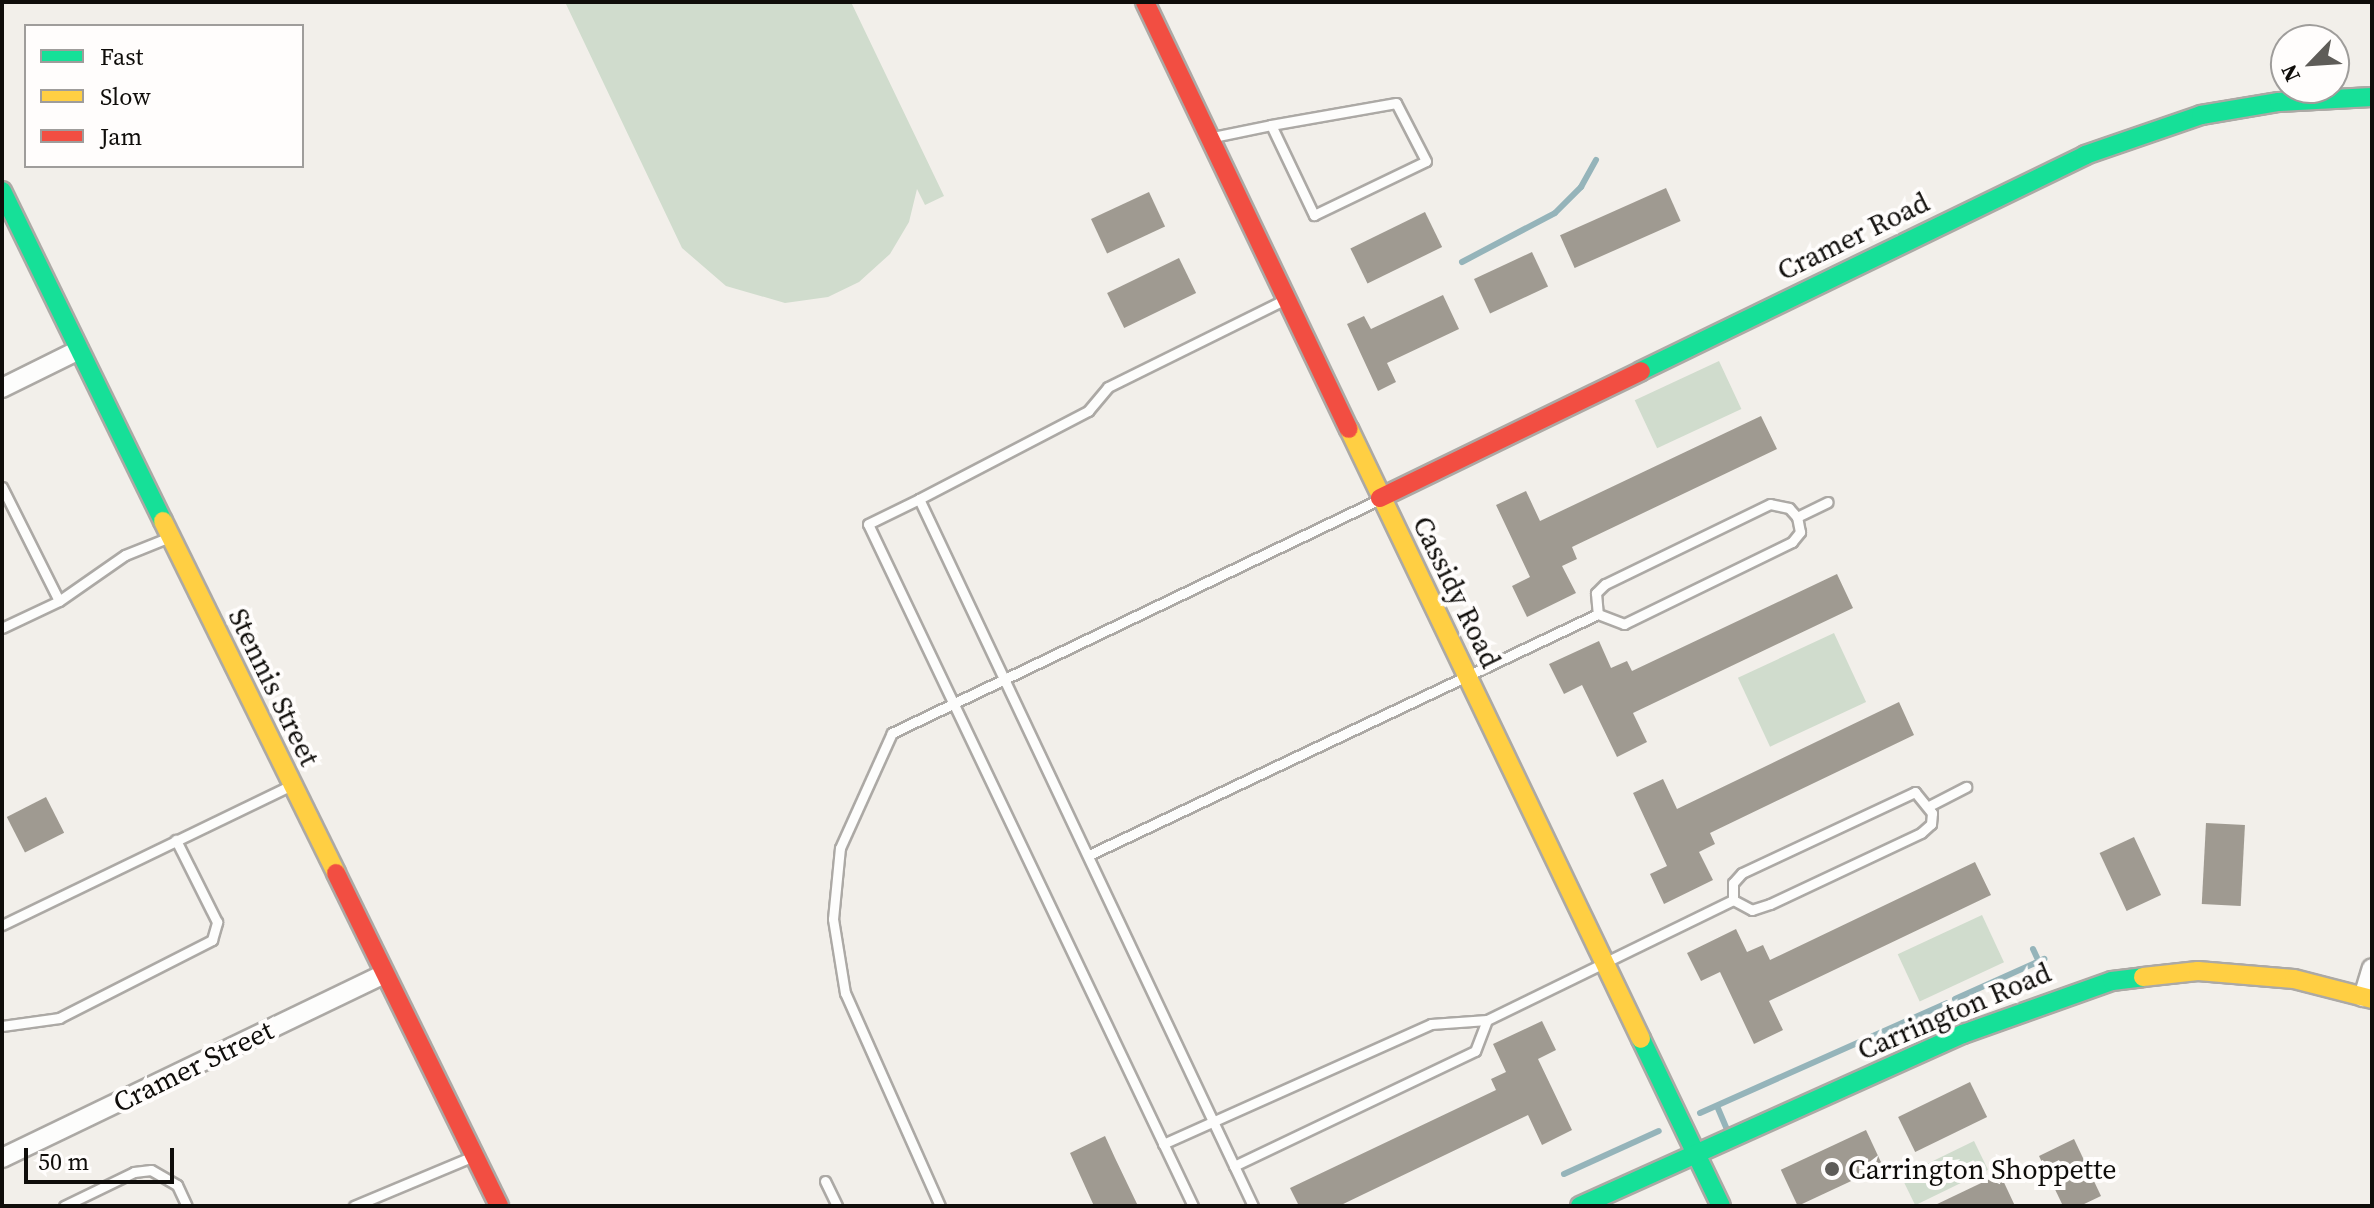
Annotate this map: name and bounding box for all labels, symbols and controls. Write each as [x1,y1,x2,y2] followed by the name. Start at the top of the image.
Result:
[24,24,304,168] legend
[2270,24,2350,104] north arrow
[100,40,143,73] text: Fast
[2273,60,2307,87] text: N
[100,80,151,113] text: Slow
[100,120,142,153] text: Jam
[1772,185,1934,287] street label: Cramer Road
[1406,511,1508,673] street label: Cassidy Road
[221,603,327,771] street label: Stennis Street
[1852,955,2056,1067] street label: Carrington Road
[108,1013,278,1119] street label: Cramer Street
[28,1132,178,1182] scale bar
[38,1145,89,1178] text: 50 m
[1848,1152,2117,1186] place label: Carrington Shoppette
[1823,1160,1841,1178] marker: Carrington Shoppette

